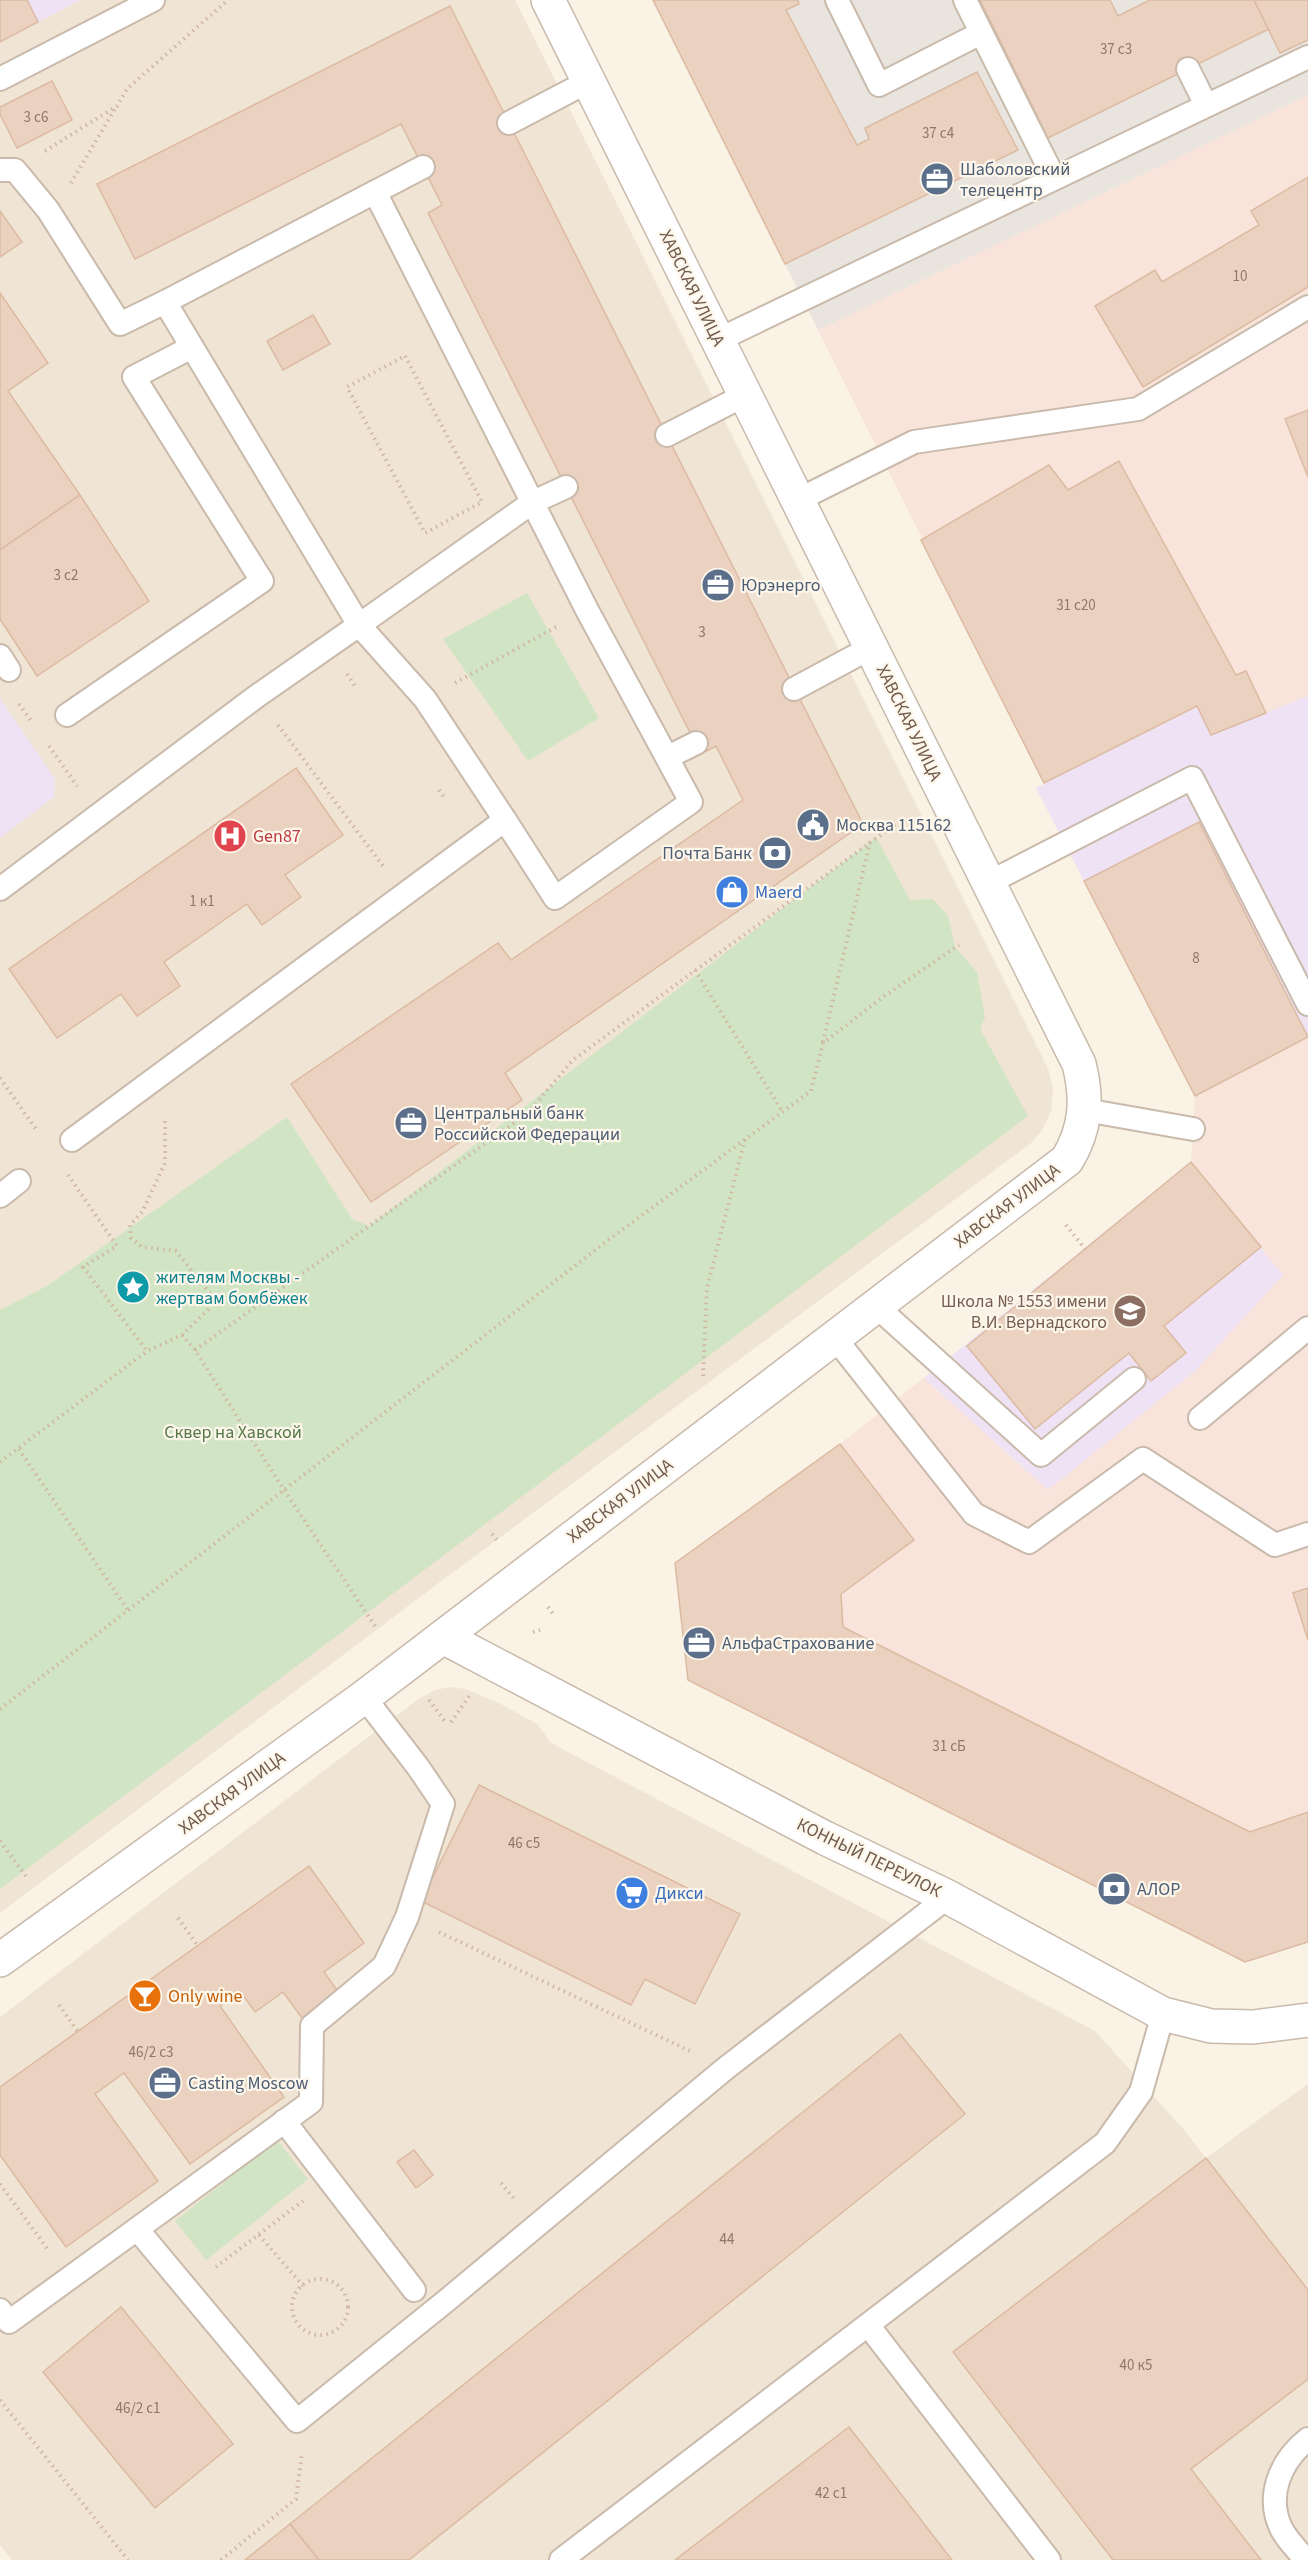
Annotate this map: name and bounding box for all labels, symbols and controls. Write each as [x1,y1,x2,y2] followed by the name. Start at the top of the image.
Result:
[1100,39,1132,60] house number: 37 с3
[24,107,48,128] house number: 3 с6
[922,123,955,144] house number: 37 с4
[960,157,1070,203] place label: Шаболовский телецентр
[919,161,955,197] office icon: Шаболовский телецентр
[653,226,731,351] street label: ХАВСКАЯ УЛИЦА
[1233,266,1247,287] house number: 10
[54,565,78,586] house number: 3 с2
[700,567,736,603] office icon: Юрэнерго
[741,573,821,598] place label: Юрэнерго
[1056,595,1096,616] house number: 31 с20
[698,622,706,643] house number: 3
[870,661,948,786] street label: ХАВСКАЯ УЛИЦА
[795,807,831,843] public building icon: Москва 115162
[836,813,952,838] place label: Москва 115162
[212,818,248,854] hospital icon: Gen87
[253,824,301,849] place label: Gen87
[757,835,793,871] bank icon: Почта Банк
[662,841,752,866] place label: Почта Банк
[714,874,750,910] shop icon: Maerd
[755,880,802,905] place label: Maerd
[189,891,215,912] house number: 1 к1
[1192,948,1200,969] house number: 8
[434,1101,620,1147] place label: Центральный банк Российской Федерации
[393,1105,429,1141] office icon: Центральный банк Российской Федерации
[949,1158,1065,1254] street label: ХАВСКАЯ УЛИЦА
[156,1265,308,1311] place label: жителям Москвы - жертвам бомбёжек
[115,1269,151,1305] place icon: жителям Москвы - жертвам бомбёжек
[941,1289,1107,1335] place label: Школа № 1553 имени В.И. Вернадского
[1112,1293,1148,1329] school or university icon: Школа № 1553 имени В.И. Вернадского
[164,1420,302,1445] park label: Сквер на Хавской
[562,1453,678,1549] street label: ХАВСКАЯ УЛИЦА
[681,1625,717,1661] office icon: АльфаСтрахование
[722,1631,874,1656] place label: АльфаСтрахование
[932,1736,966,1757] house number: 31 сБ
[173,1745,291,1840] street label: ХАВСКАЯ УЛИЦА
[793,1812,946,1904] street label: КОННЫЙ ПЕРЕУЛОК
[508,1833,540,1854] house number: 46 с5
[1096,1871,1132,1907] bank icon: АЛОР
[614,1875,650,1911] supermarket icon: Дикси
[1137,1877,1180,1902] place label: АЛОР
[655,1881,704,1906] place label: Дикси
[127,1978,163,2014] bar icon: Only wine
[168,1984,243,2009] place label: Only wine
[129,2042,173,2063] house number: 46/2 с3
[147,2065,183,2101] office icon: Casting Moscow
[188,2071,308,2096] place label: Casting Moscow
[720,2229,735,2250] house number: 44
[1120,2355,1152,2376] house number: 40 к5
[116,2398,160,2419] house number: 46/2 с1
[815,2483,847,2504] house number: 42 с1

